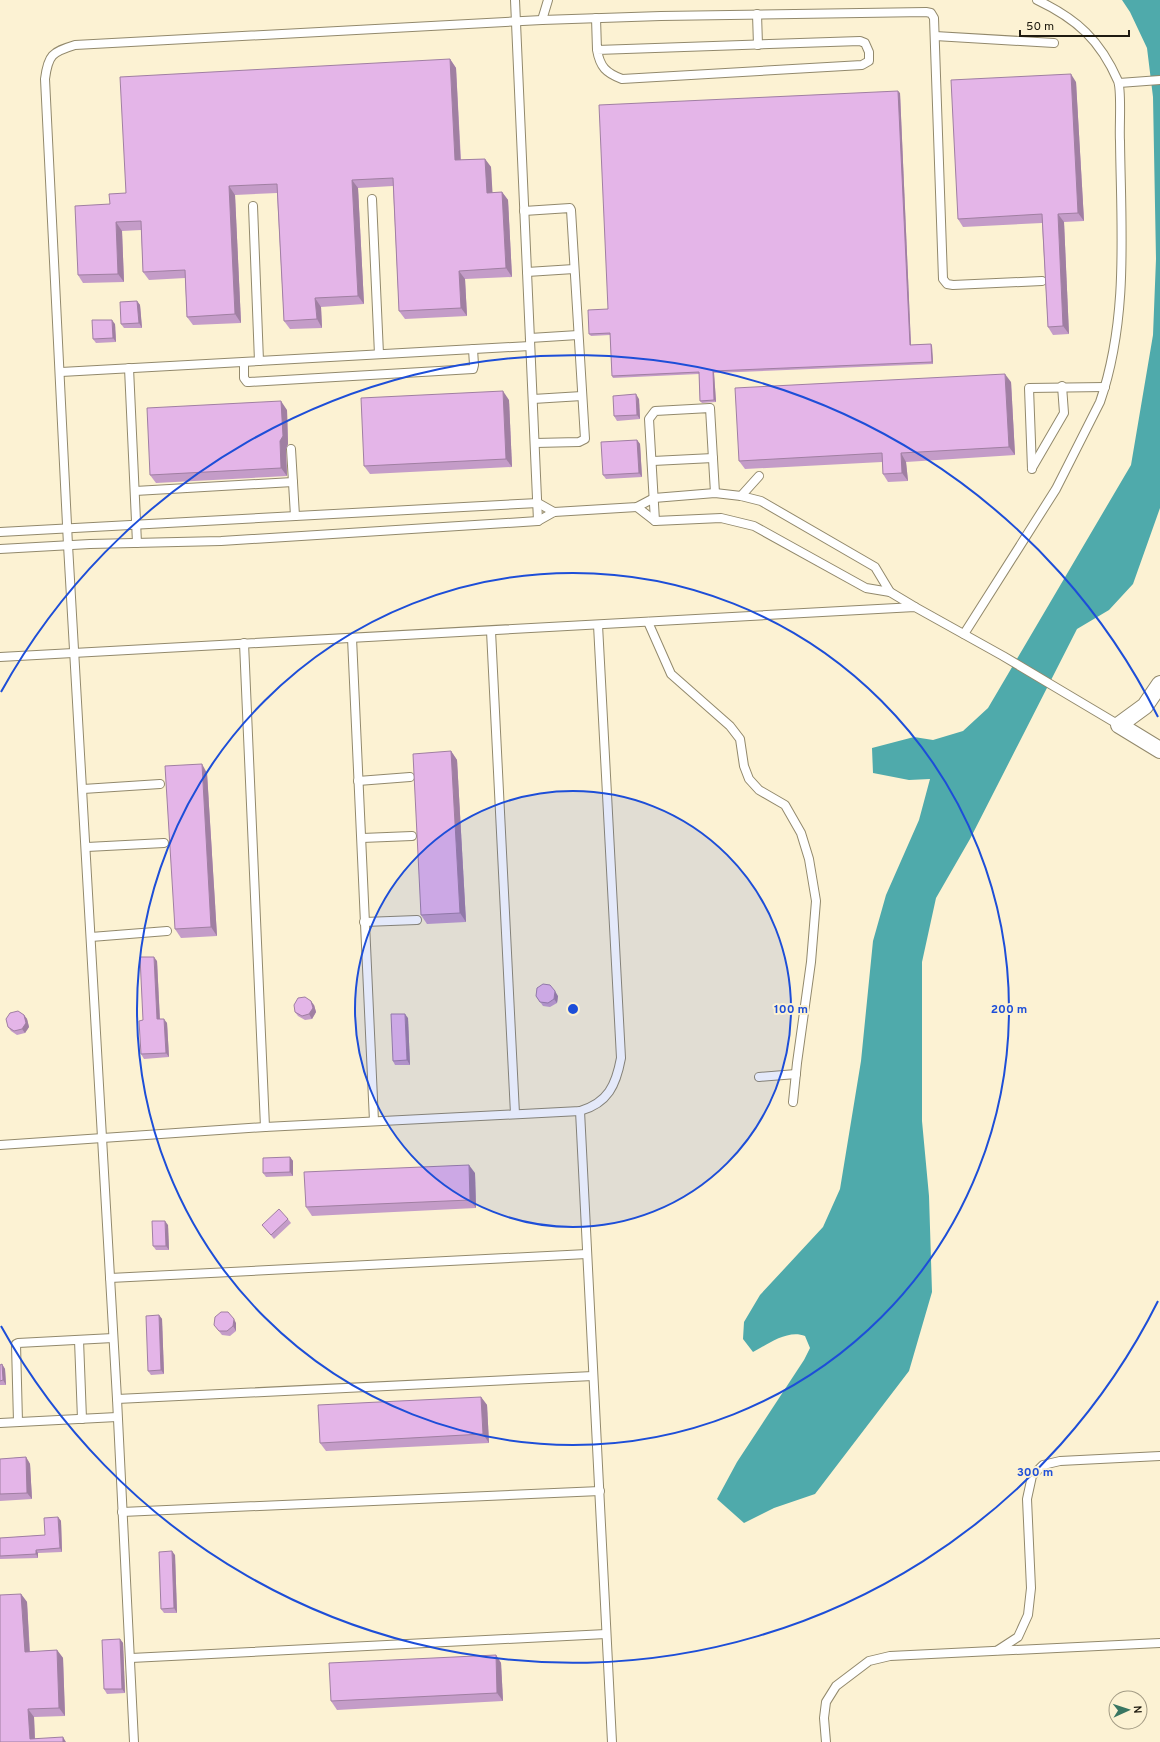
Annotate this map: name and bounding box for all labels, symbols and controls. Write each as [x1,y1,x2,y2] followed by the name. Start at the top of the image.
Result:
[1020,12,1129,38] scale bar
[1026,19,1054,35] text: 50 m
[566,1002,580,1016] centre of rings
[774,1002,808,1018] text: 100 m
[991,1002,1027,1018] text: 200 m
[1017,1465,1053,1481] text: 300 m
[1108,1690,1148,1730] north arrow
[1130,1705,1144,1714] text: N

